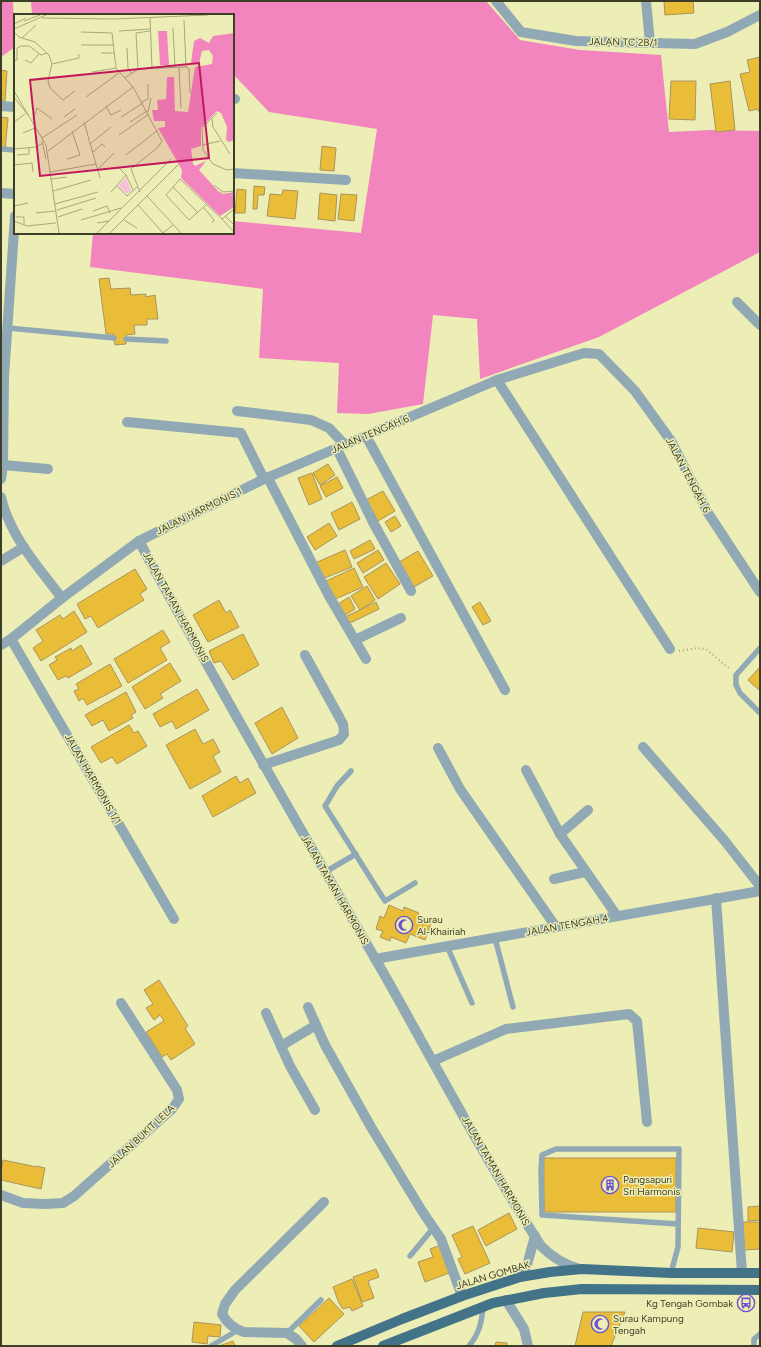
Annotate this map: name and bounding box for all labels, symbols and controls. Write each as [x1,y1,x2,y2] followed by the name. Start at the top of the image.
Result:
[14,14,234,234] inset map
[588,35,658,49] street label: JALAN TC 2B/1
[329,412,411,456] street label: JALAN TENGAH 6
[663,435,713,515] street label: JALAN TENGAH 6
[154,485,244,537] street label: JALAN HARMONIS 1
[140,549,212,665] street label: JALAN TAMAN HARMONIS
[62,732,124,826] street label: JALAN HARMONIS 1/1
[298,833,372,947] street label: JALAN TAMAN HARMONIS
[525,911,609,939] street label: JALAN TENGAH 4
[417,913,466,938] place label: Surau Al-Khairiah
[394,915,414,935] mosque icon: Surau Al-Khairiah
[105,1101,177,1170] street label: JALAN BUKIT LELA
[459,1114,533,1228] street label: JALAN TAMAN HARMONIS
[623,1173,681,1198] place label: Pangsapuri Sri Harmonis
[600,1175,620,1195] building icon: Pangsapuri Sri Harmonis
[454,1257,533,1292] street label: JALAN GOMBAK
[736,1293,756,1313] bus stop icon: Kg Tengah Gombak
[646,1297,733,1310] place label: Kg Tengah Gombak
[613,1312,684,1337] place label: Surau Kampung Tengah
[590,1314,610,1334] mosque icon: Surau Kampung Tengah

